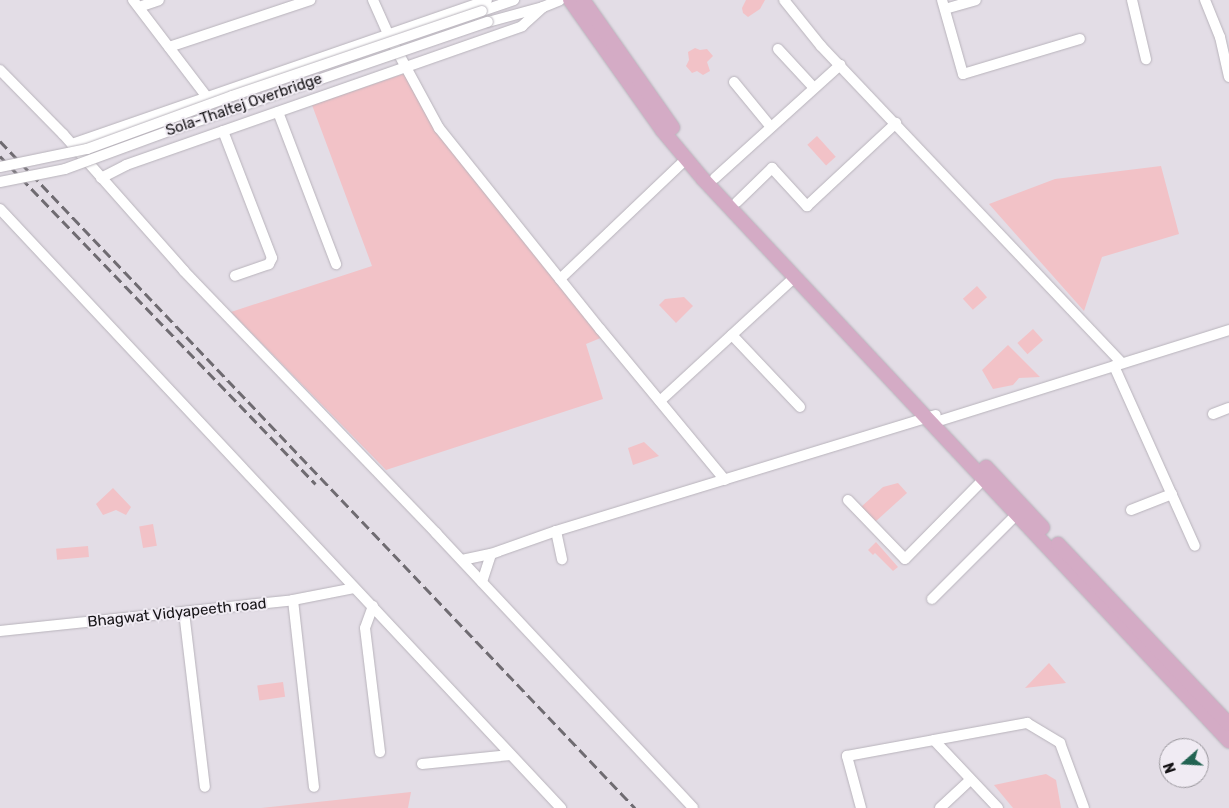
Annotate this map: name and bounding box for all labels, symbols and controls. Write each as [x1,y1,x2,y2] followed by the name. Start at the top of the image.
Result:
[163,70,325,140] street label: Sola-Thaltej Overbridge
[86,595,268,631] street label: Bhagwat Vidyapeeth road
[1159,738,1209,788] north arrow
[1161,760,1180,775] text: N

